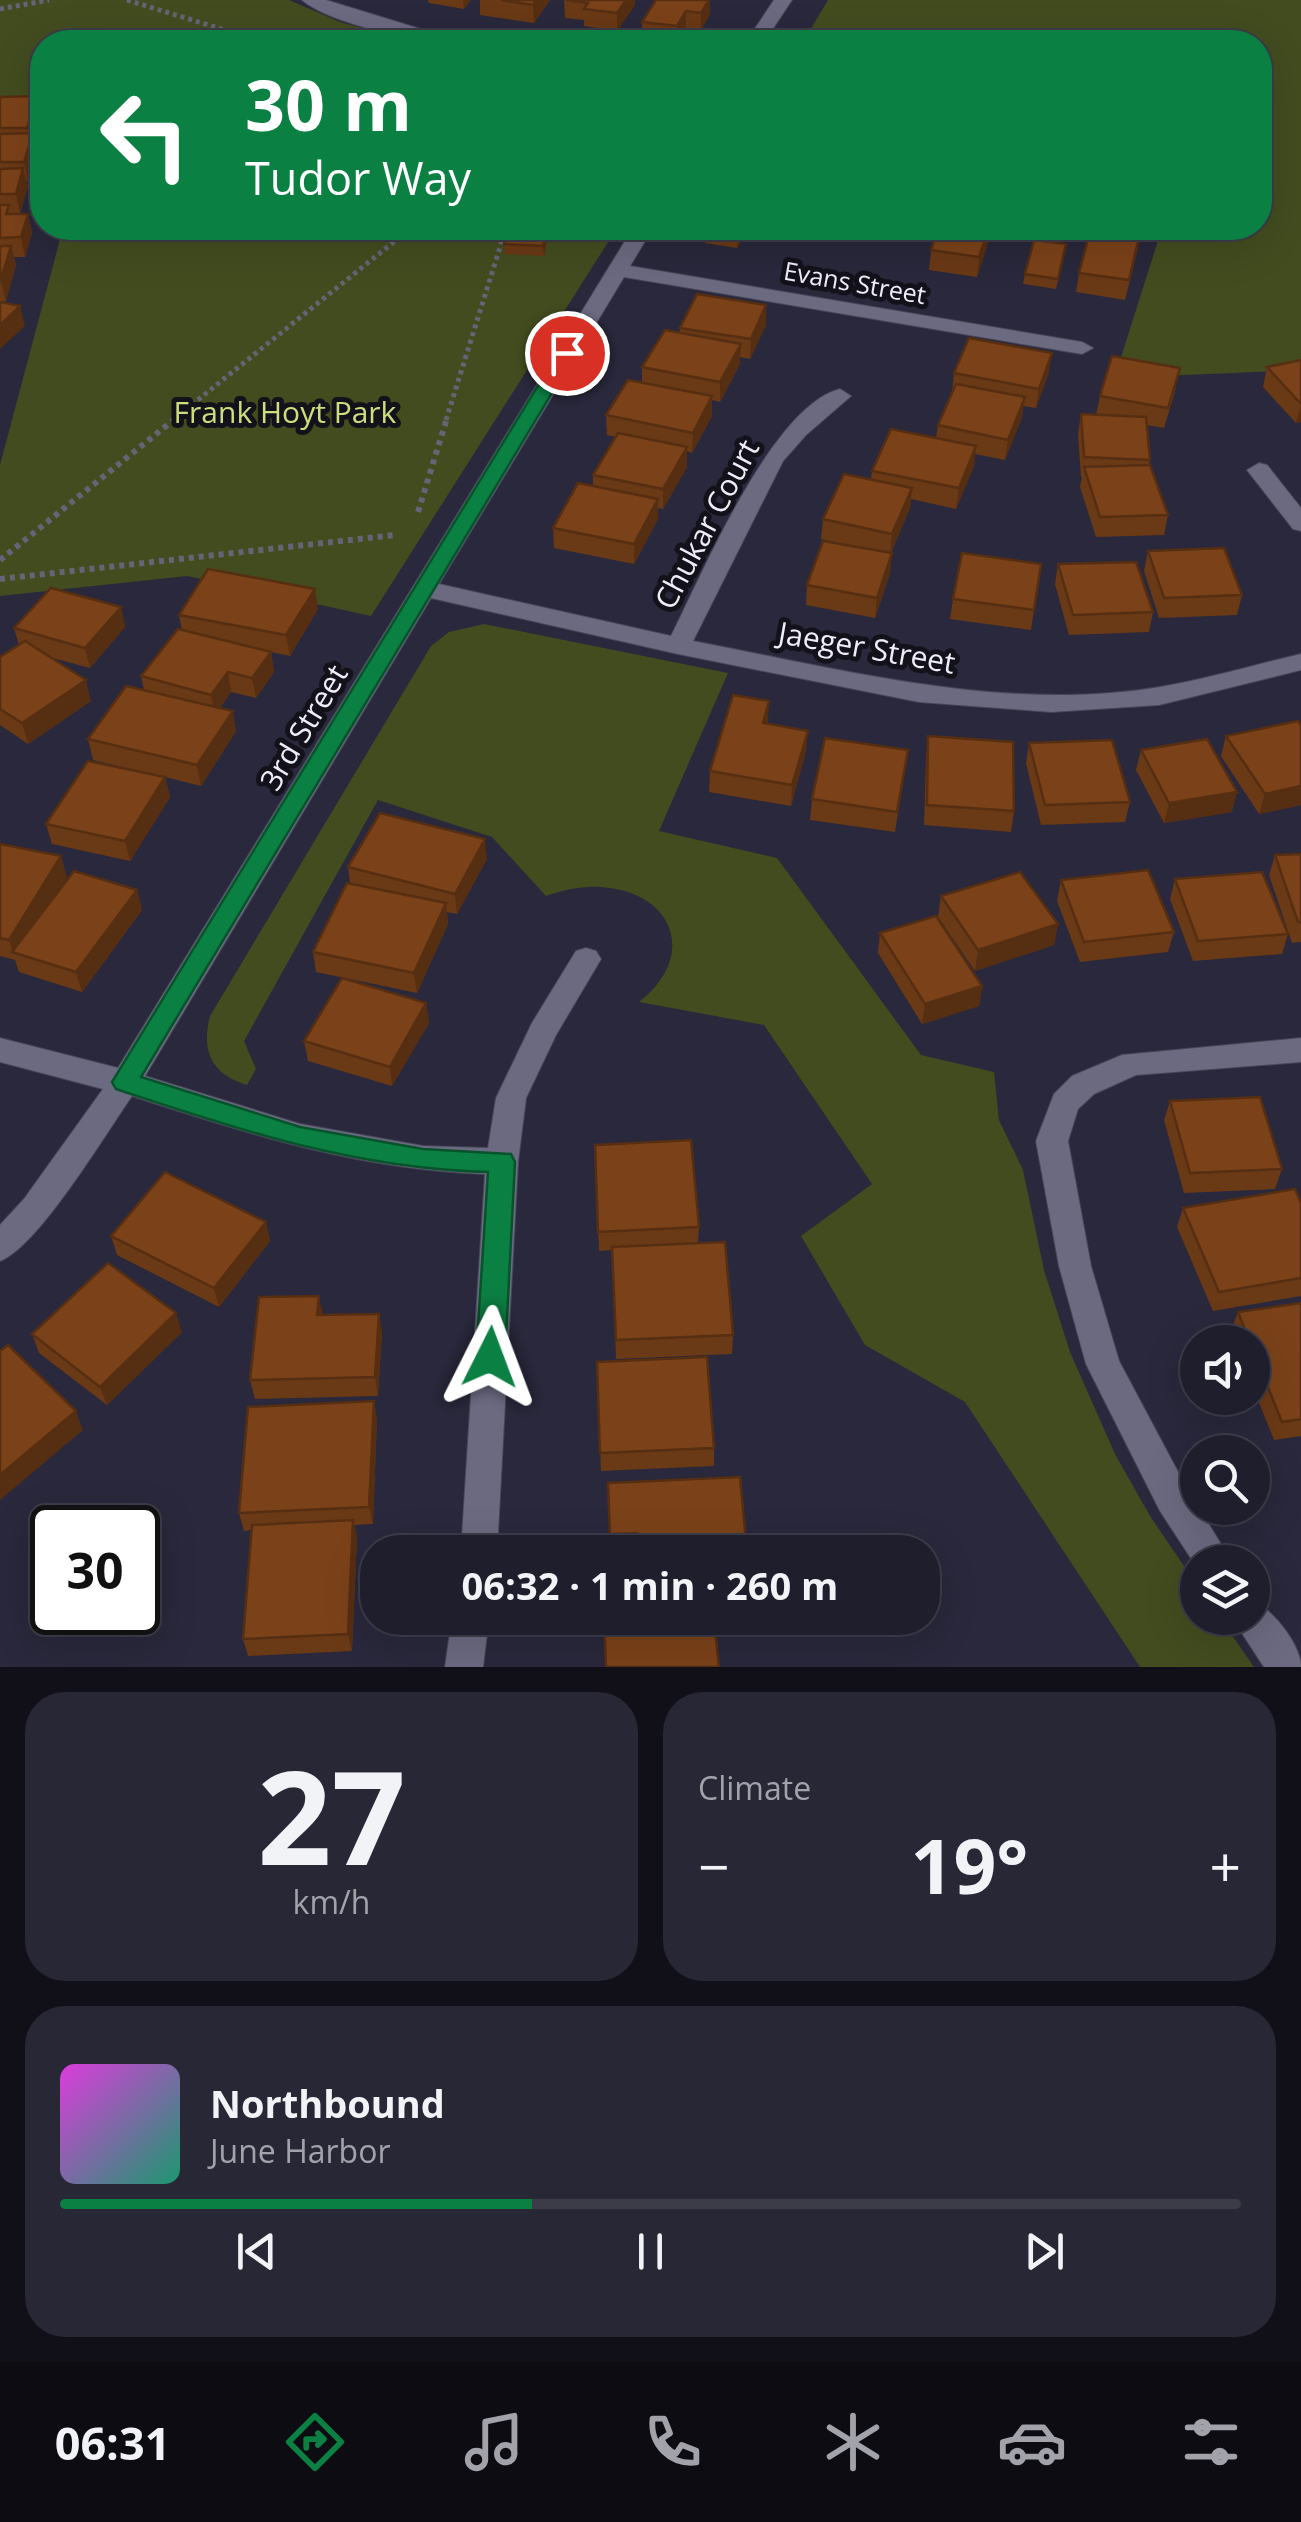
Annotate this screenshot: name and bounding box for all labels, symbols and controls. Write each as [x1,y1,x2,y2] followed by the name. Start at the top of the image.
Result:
[245,56,412,152] text: 30 m
[80,70,210,200] icon: left
[245,147,471,208] text: Tudor Way
[781,253,929,311] street label: Evans Street
[525,311,610,396] pin
[540,326,595,381] icon: arrive
[174,391,397,432] park label: Frank Hoyt Park
[644,432,768,616] street label: Chukar Court
[773,611,958,683] street label: Jaeger Street
[250,657,356,797] street label: 3rd Street
[438,1305,542,1409] position arrow
[1180,1325,1270,1635] map controls
[1180,1325,1270,1415] button: sound
[1180,1435,1270,1525] button: search
[30,1505,160,1635] speed limit sign: 30
[1180,1545,1270,1635] button: layers
[462,1559,838,1611] text: 06:32 · 1 min · 260 m
[257,1726,406,1903] text: 27
[698,1766,811,1809] text: Climate
[911,1814,1028,1916] text: 19°
[698,1828,729,1903] text: −
[1210,1828,1241,1903] text: +
[293,1880,370,1923] text: km/h
[210,2077,445,2129] text: Northbound
[210,2129,390,2172] text: June Harbor
[229,2224,284,2279] icon: previous
[623,2224,678,2279] icon: pause
[1017,2224,1072,2279] icon: next
[280,2407,350,2477] icon: directions
[459,2407,529,2477] icon: music
[638,2407,708,2477] icon: phone
[818,2407,888,2477] icon: climate
[997,2407,1067,2477] icon: car
[1176,2407,1246,2477] icon: filters
[55,2412,170,2473] text: 06:31

